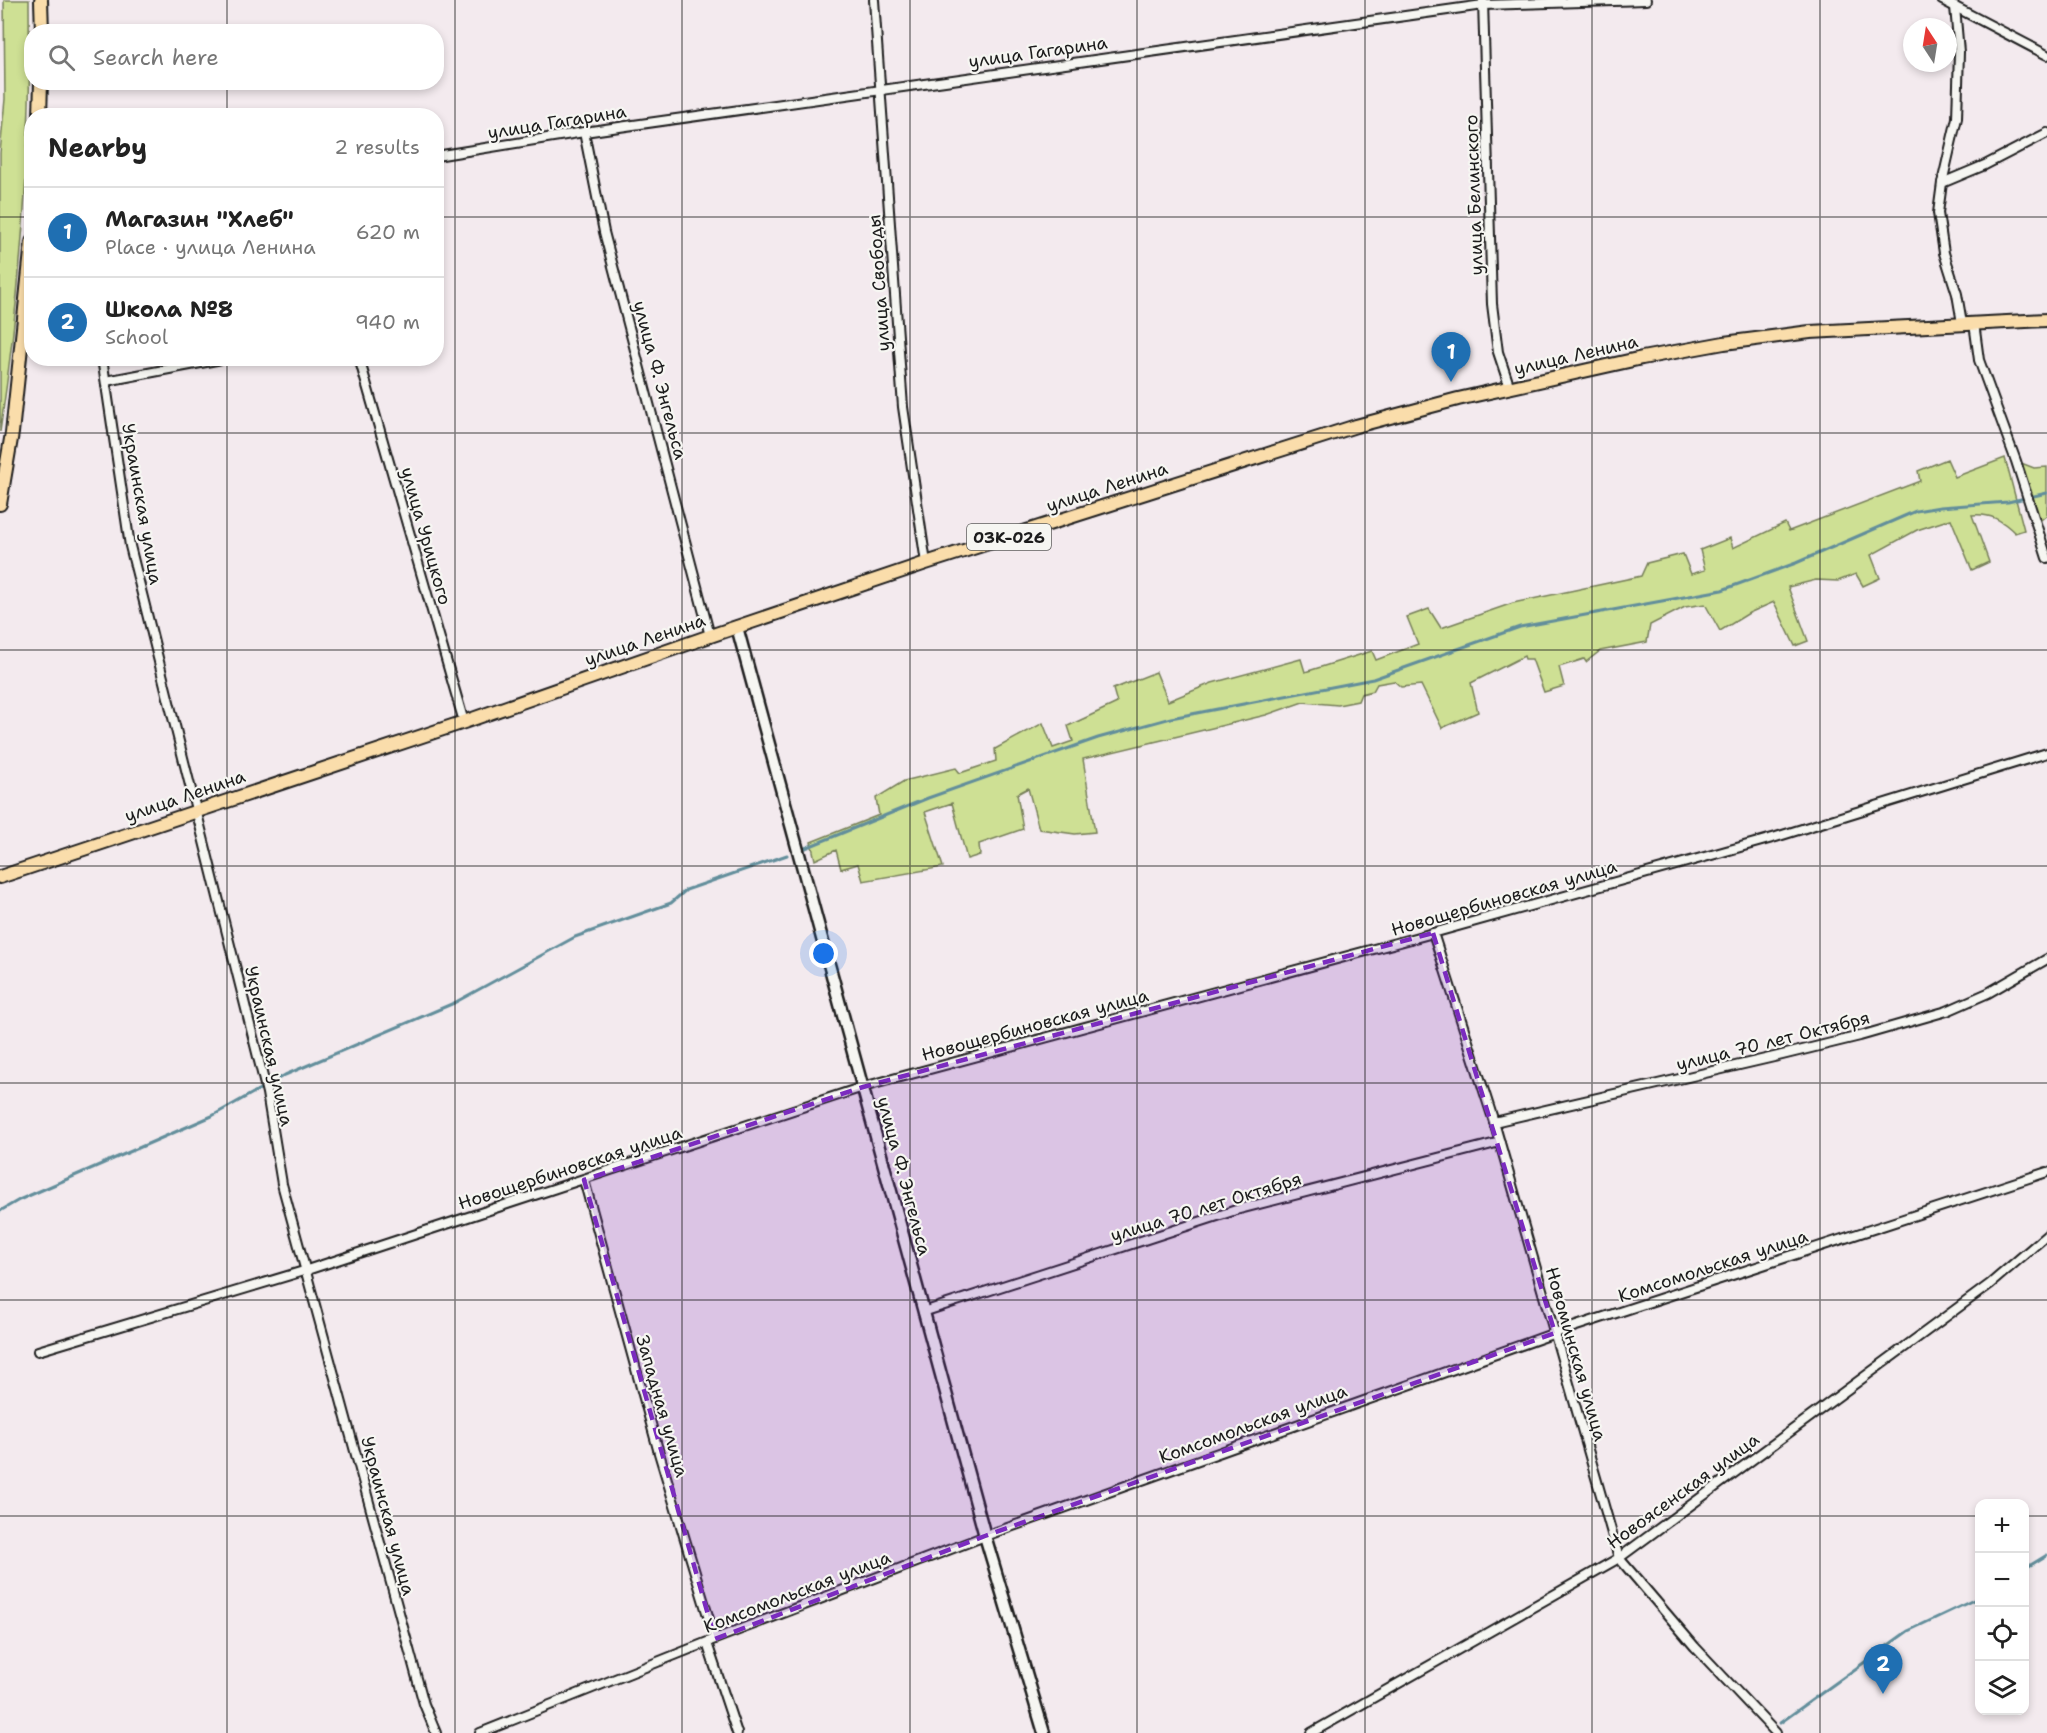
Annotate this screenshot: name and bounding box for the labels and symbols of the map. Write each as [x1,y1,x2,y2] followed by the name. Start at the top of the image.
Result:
[1903,18,1957,72] north arrow
[967,30,1109,74] street label: улица Гагарина
[486,99,628,145] street label: улица Гагарина
[1459,114,1489,276] street label: улица Белинского
[862,214,896,352] street label: улица Свободы
[627,298,693,462] street label: улица Ф. Энгельса
[1512,329,1640,381] street label: улица Ленина
[1432,332,1470,382] pin: 1
[116,421,168,587] street label: Украинская улица
[1043,456,1171,518] street label: улица Ленина
[395,464,457,608] street label: улица Урицкого
[967,524,1051,550] road number: 03К-026
[581,608,709,672] street label: улица Ленина
[121,764,249,828] street label: улица Ленина
[1388,854,1620,942] street label: Новощербиновская улица
[809,939,838,968] your location
[239,964,299,1128] street label: Украинская улица
[919,983,1151,1067] street label: Новощербиновская улица
[1674,1005,1872,1077] street label: улица 70 лет Октября
[871,1094,937,1258] street label: улица Ф. Энгельса
[455,1120,685,1216] street label: Новощербиновская улица
[1108,1166,1304,1248] street label: улица 70 лет Октября
[1615,1224,1811,1308] street label: Комсомольская улица
[1540,1264,1612,1444] street label: Новоминская улица
[630,1332,694,1480] street label: Западная улица
[1156,1379,1350,1469] street label: Комсомольская улица
[1602,1427,1764,1555] street label: Новоясенская улица
[355,1434,421,1598] street label: Украинская улица
[700,1545,894,1639] street label: Комсомольская улица
[1864,1644,1902,1694] pin: 2

